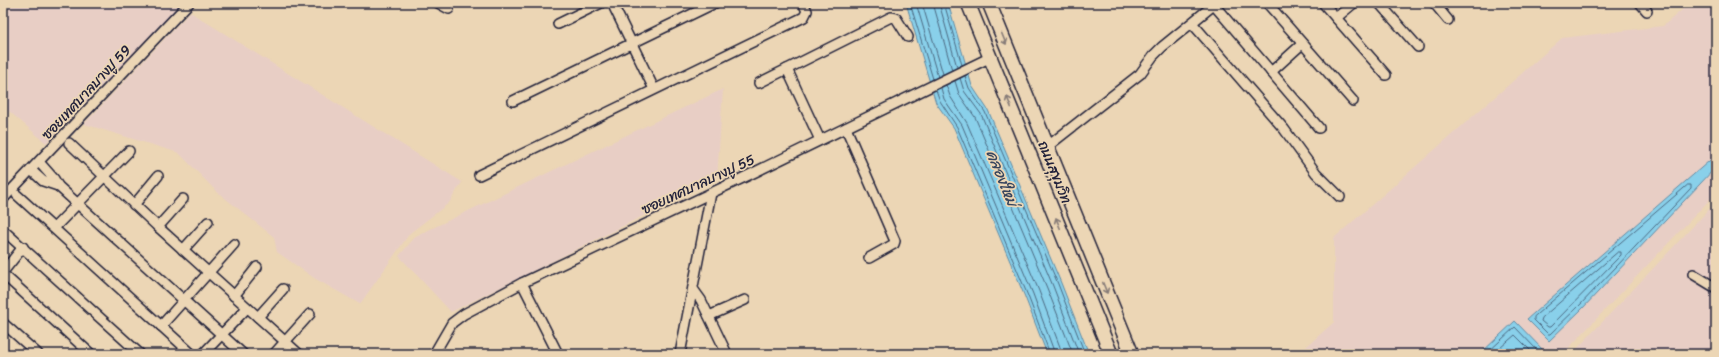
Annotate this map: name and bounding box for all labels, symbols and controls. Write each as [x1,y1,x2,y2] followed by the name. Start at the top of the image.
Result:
[1000,33,1008,45] one-way arrow
[35,39,138,146] street label: ซอยเทศบาลบางปู 59
[1005,96,1013,108] one-way arrow
[1031,137,1079,208] street label: ถนนสุขุมวิท
[979,146,1027,215] water label: คลองใหม่
[637,147,760,222] street label: ซอยเทศบาลบางปู 55
[1053,217,1061,229] one-way arrow
[1101,281,1109,293] one-way arrow

